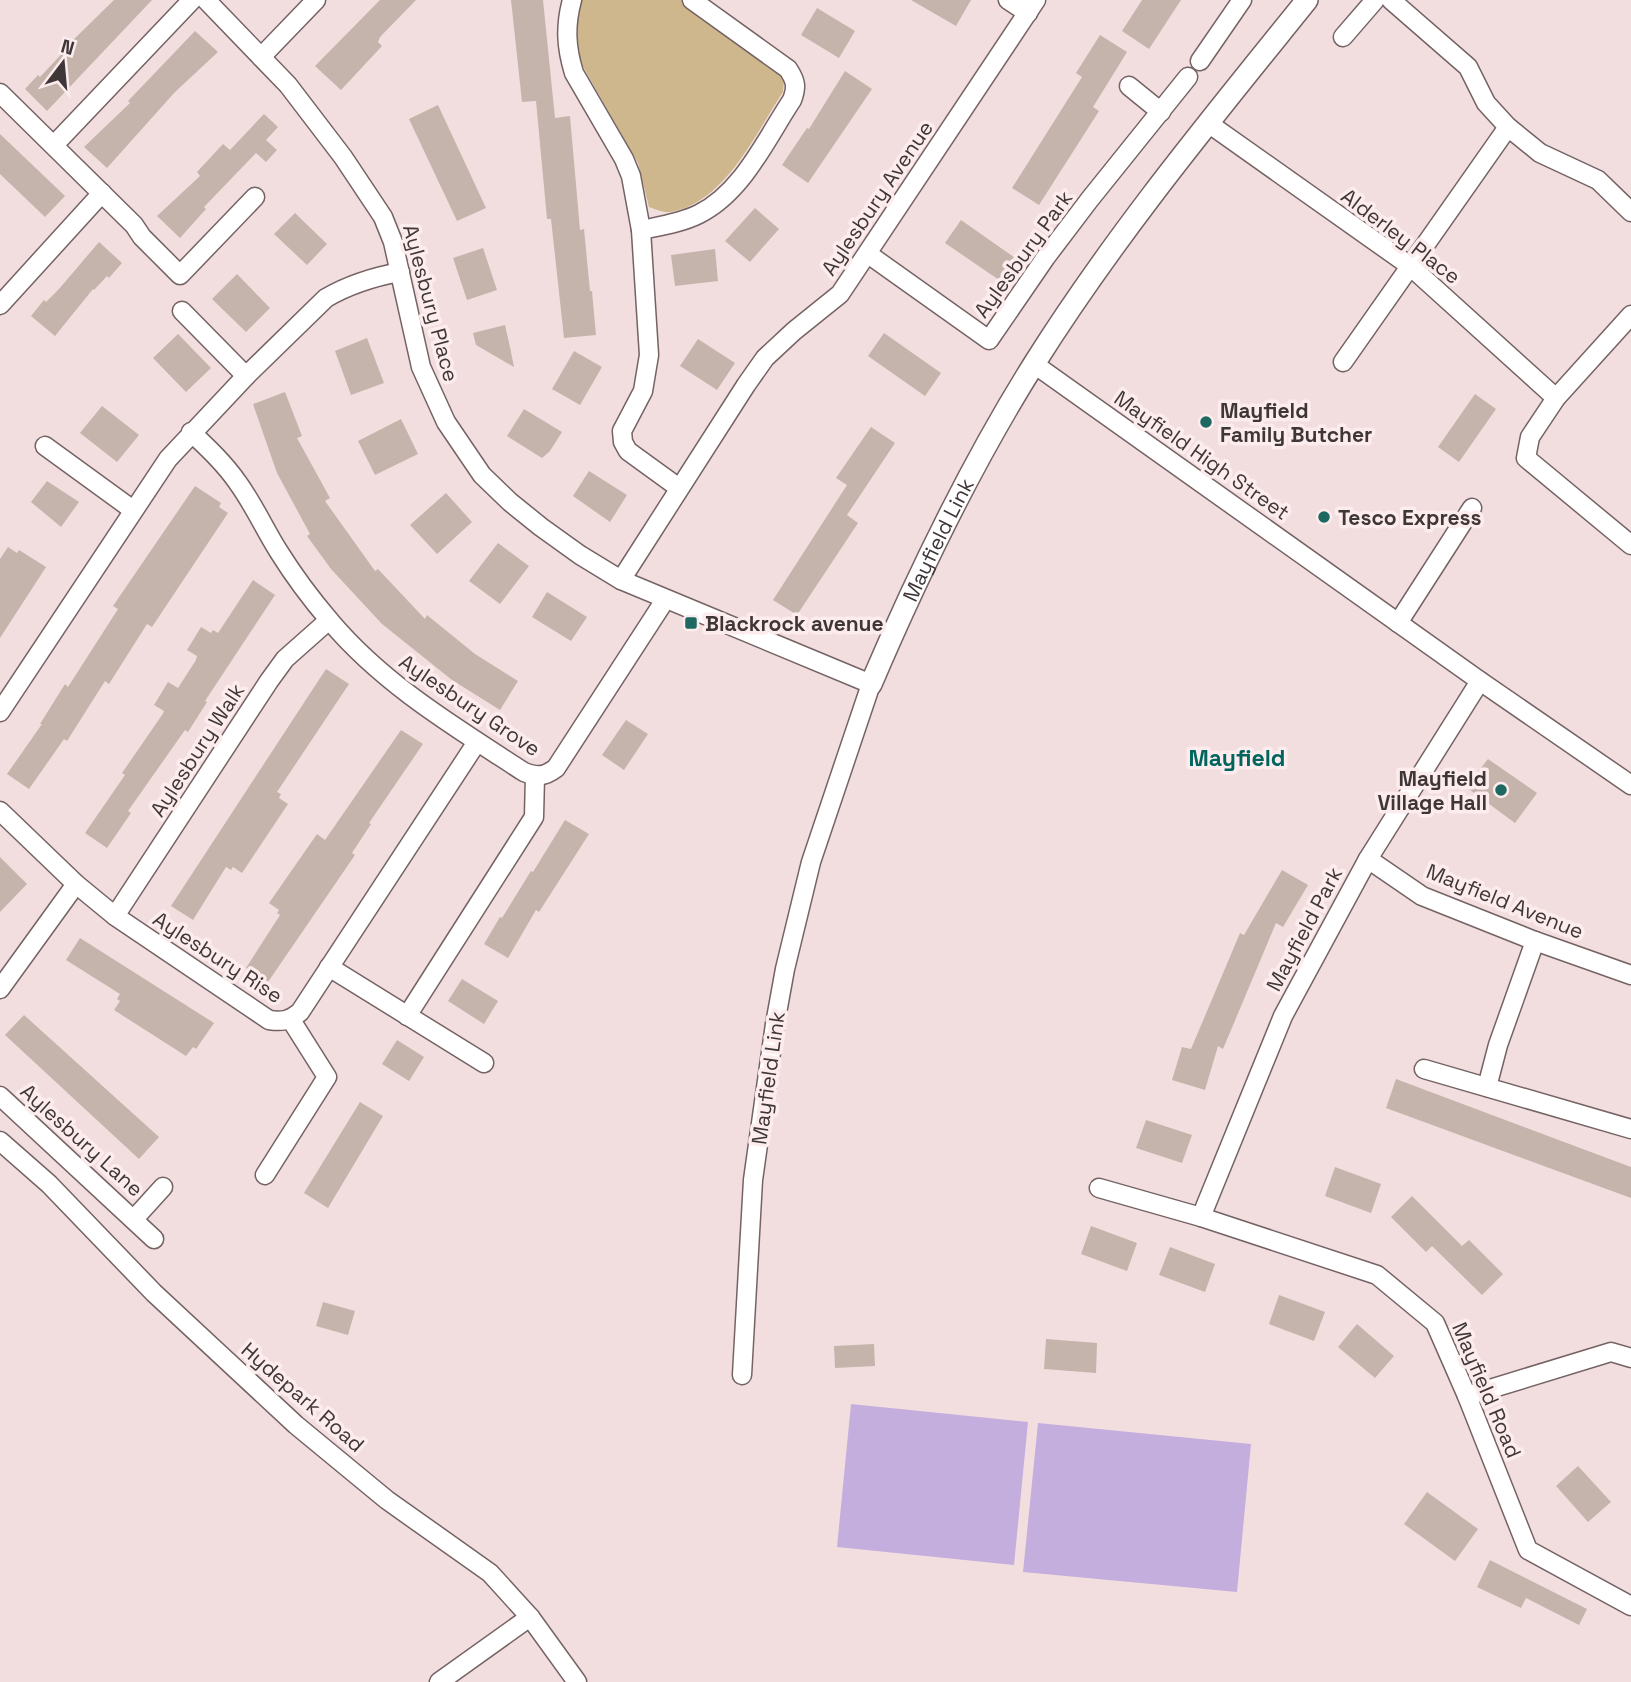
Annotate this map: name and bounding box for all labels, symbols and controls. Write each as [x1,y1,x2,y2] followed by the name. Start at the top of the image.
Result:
[28,28,98,98] north arrow
[58,33,77,61] text: N
[815,115,939,281] street label: Aylesbury Avenue
[1336,182,1466,290] street label: Alderley Place
[968,185,1078,323] street label: Aylesbury Park
[397,221,465,385] street label: Aylesbury Place
[1109,384,1295,526] street label: Mayfield High Street
[1220,397,1372,448] place label: Mayfield Family Butcher
[1198,414,1214,430] marker: Mayfield Family Butcher
[896,473,979,606] street label: Mayfield Link
[1338,504,1482,531] place label: Tesco Express
[1316,509,1332,525] marker: Tesco Express
[705,610,884,637] place label: Blackrock avenue
[683,615,699,631] marker: Blackrock avenue
[394,648,546,762] street label: Aylesbury Grove
[144,678,250,822] street label: Aylesbury Walk
[1189,743,1286,773] district label: Mayfield
[1377,765,1487,816] place label: Mayfield Village Hall
[1493,782,1509,798] marker: Mayfield Village Hall
[1422,857,1588,945] street label: Mayfield Avenue
[1260,862,1348,996] street label: Mayfield Park
[148,905,288,1009] street label: Aylesbury Rise
[745,1010,791,1146] street label: Mayfield Link
[15,1078,149,1202] street label: Aylesbury Lane
[1446,1318,1528,1462] street label: Mayfield Road
[236,1336,370,1458] street label: Hydepark Road

